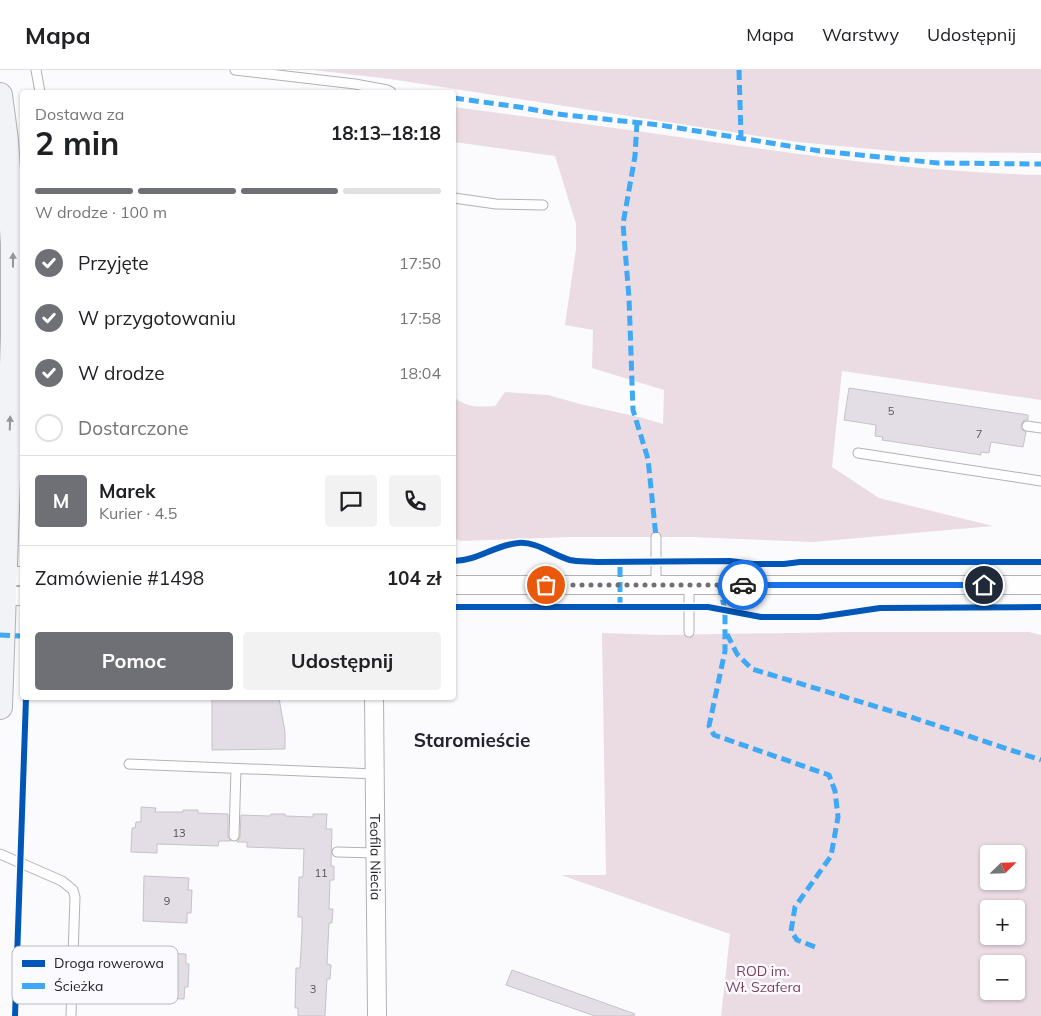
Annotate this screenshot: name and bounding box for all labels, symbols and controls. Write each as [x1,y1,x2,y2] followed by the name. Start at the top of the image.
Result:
[25,20,91,50] text: Mapa
[746,23,794,46] text: Mapa
[822,23,899,46] text: Warstwy
[927,23,1016,46] text: Udostępnij
[35,104,124,124] text: Dostawa za
[331,121,441,145] text: 18:13–18:18
[35,123,119,163] text: 2 min
[35,202,167,222] text: W drodze · 100 m
[35,249,63,277] icon: check
[78,251,149,275] text: Przyjęte
[9,252,17,268] one-way arrow
[399,253,441,273] text: 17:50
[35,304,63,332] icon: check
[78,306,236,330] text: W przygotowaniu
[399,308,441,328] text: 17:58
[35,359,63,387] icon: check
[78,361,165,385] text: W drodze
[399,363,441,383] text: 18:04
[888,404,895,418] house number: 5
[6,414,14,430] one-way arrow
[78,416,189,440] text: Dostarczone
[976,427,982,441] house number: 7
[325,475,377,527] button: chat
[389,475,441,527] button: phone
[99,479,156,503] text: Marek
[53,489,69,513] text: M
[99,503,177,523] text: Kurier · 4.5
[718,560,768,610] courier
[525,564,567,606] pin
[963,564,1005,606] pin
[35,566,204,590] text: Zamówienie #1498
[387,566,441,590] text: 104 zł
[532,571,560,599] icon: bag
[729,571,757,599] icon: car
[970,571,998,599] icon: home
[35,632,233,690] button: Pomoc
[243,632,441,690] button: Udostępnij
[414,728,530,752] district label: Staromieście
[366,814,385,900] street label: Teofila Niecia
[172,826,186,840] house number: 13
[980,845,1025,890] north arrow
[980,845,1025,1000] map controls
[314,866,328,880] house number: 11
[164,894,170,908] house number: 9
[980,900,1025,945] button: +
[12,946,178,1004] legend
[54,954,164,972] text: Droga rowerowa
[980,955,1025,1000] button: −
[725,962,801,996] park label: ROD im. Wł. Szafera
[54,977,103,995] text: Ścieżka
[310,982,316,996] house number: 3

